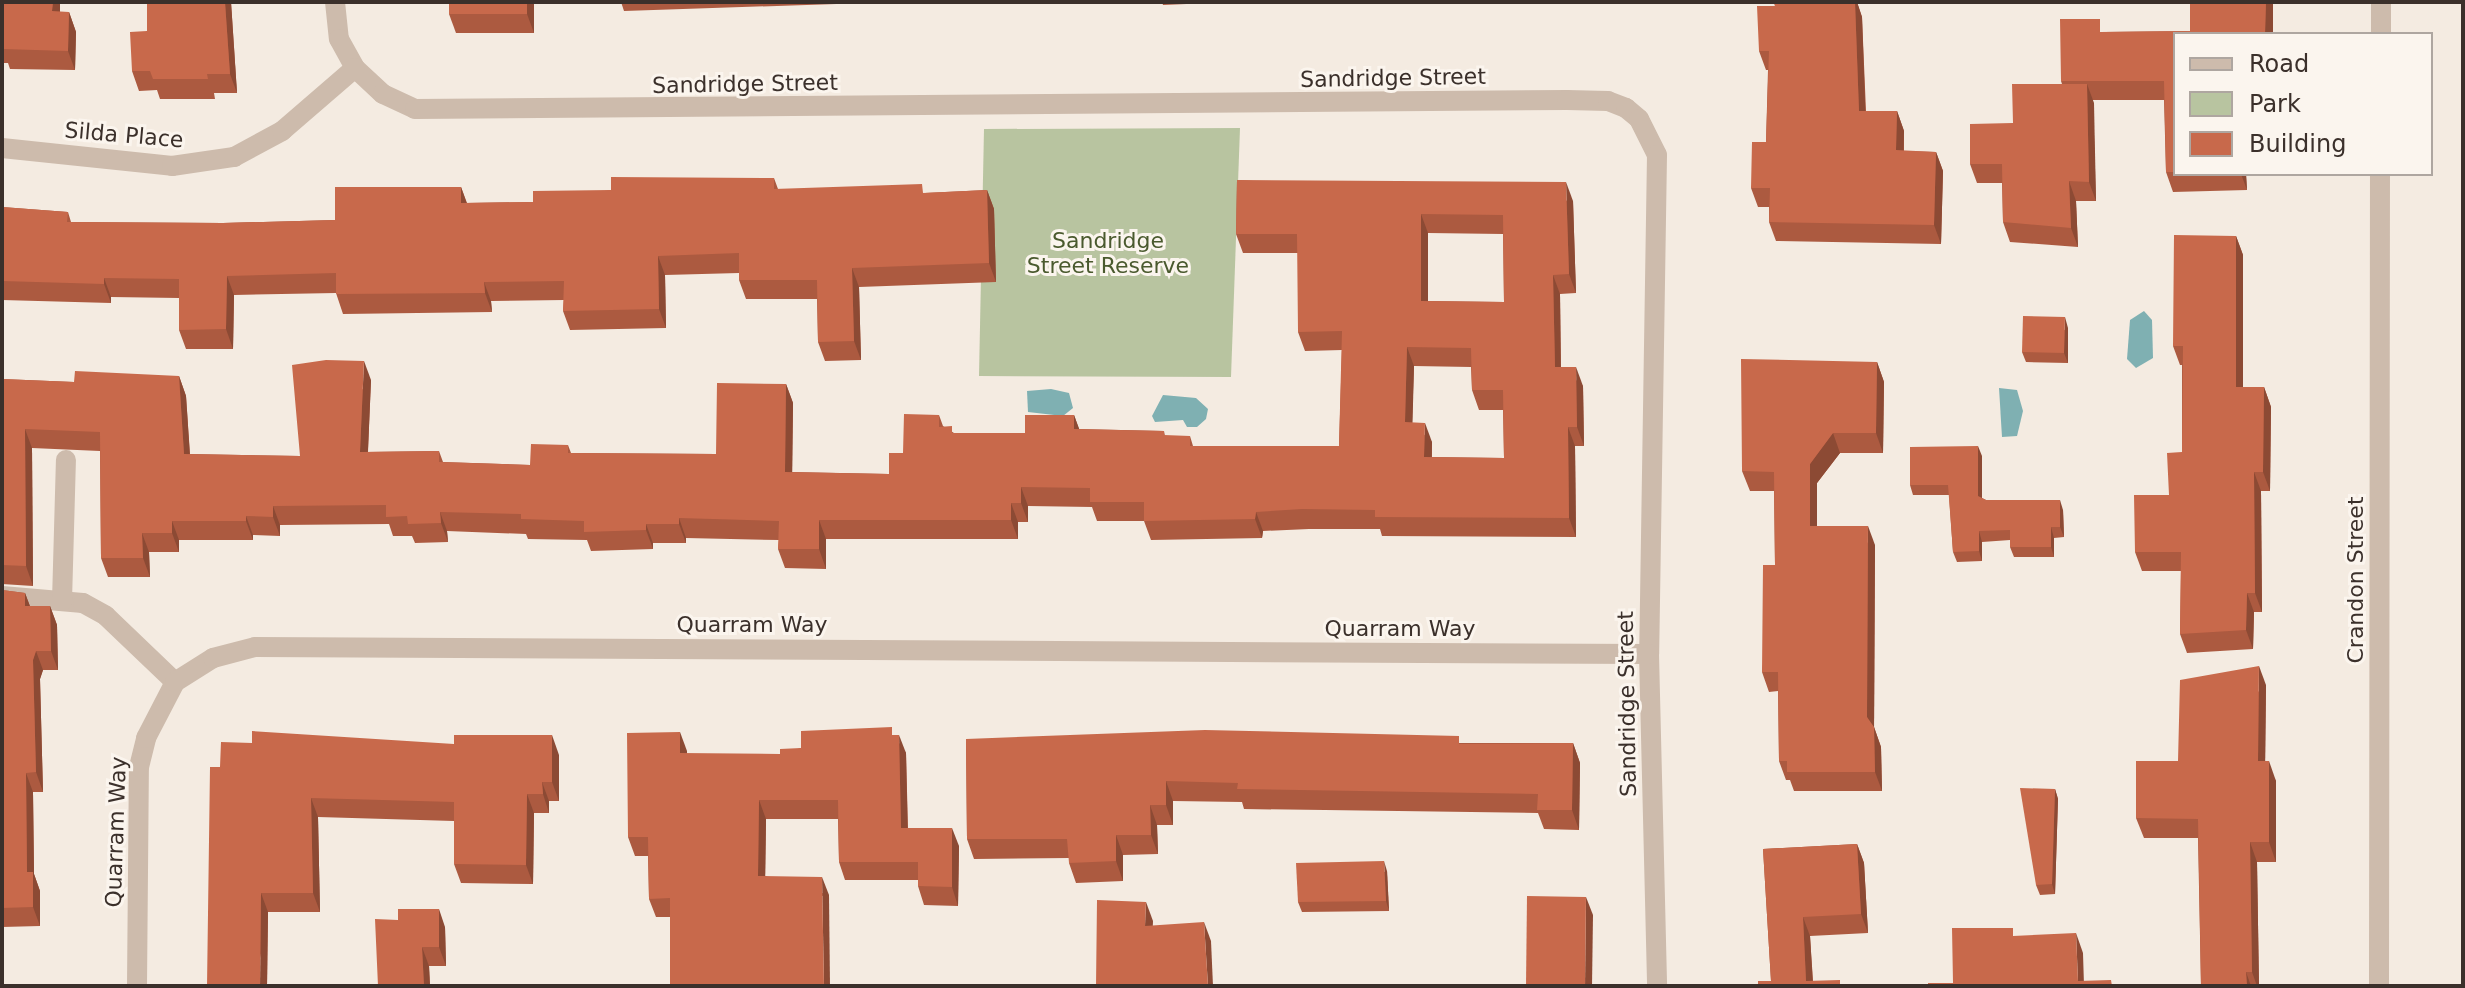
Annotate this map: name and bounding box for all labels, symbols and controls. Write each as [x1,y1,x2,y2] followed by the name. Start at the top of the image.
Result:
[2173,32,2433,176] legend
[2249,50,2309,78] text: Road
[1300,63,1486,93] street label: Sandridge Street
[652,69,838,99] street label: Sandridge Street
[2249,90,2301,118] text: Park
[64,117,184,153] street label: Silda Place
[2249,130,2346,158] text: Building
[1027,227,1189,278] park label: Sandridge Street Reserve
[2343,496,2369,664] street label: Crandon Street
[1612,611,1642,797] street label: Sandridge Street
[676,612,828,638] street label: Quarram Way
[1324,616,1476,642] street label: Quarram Way
[100,756,132,908] street label: Quarram Way

